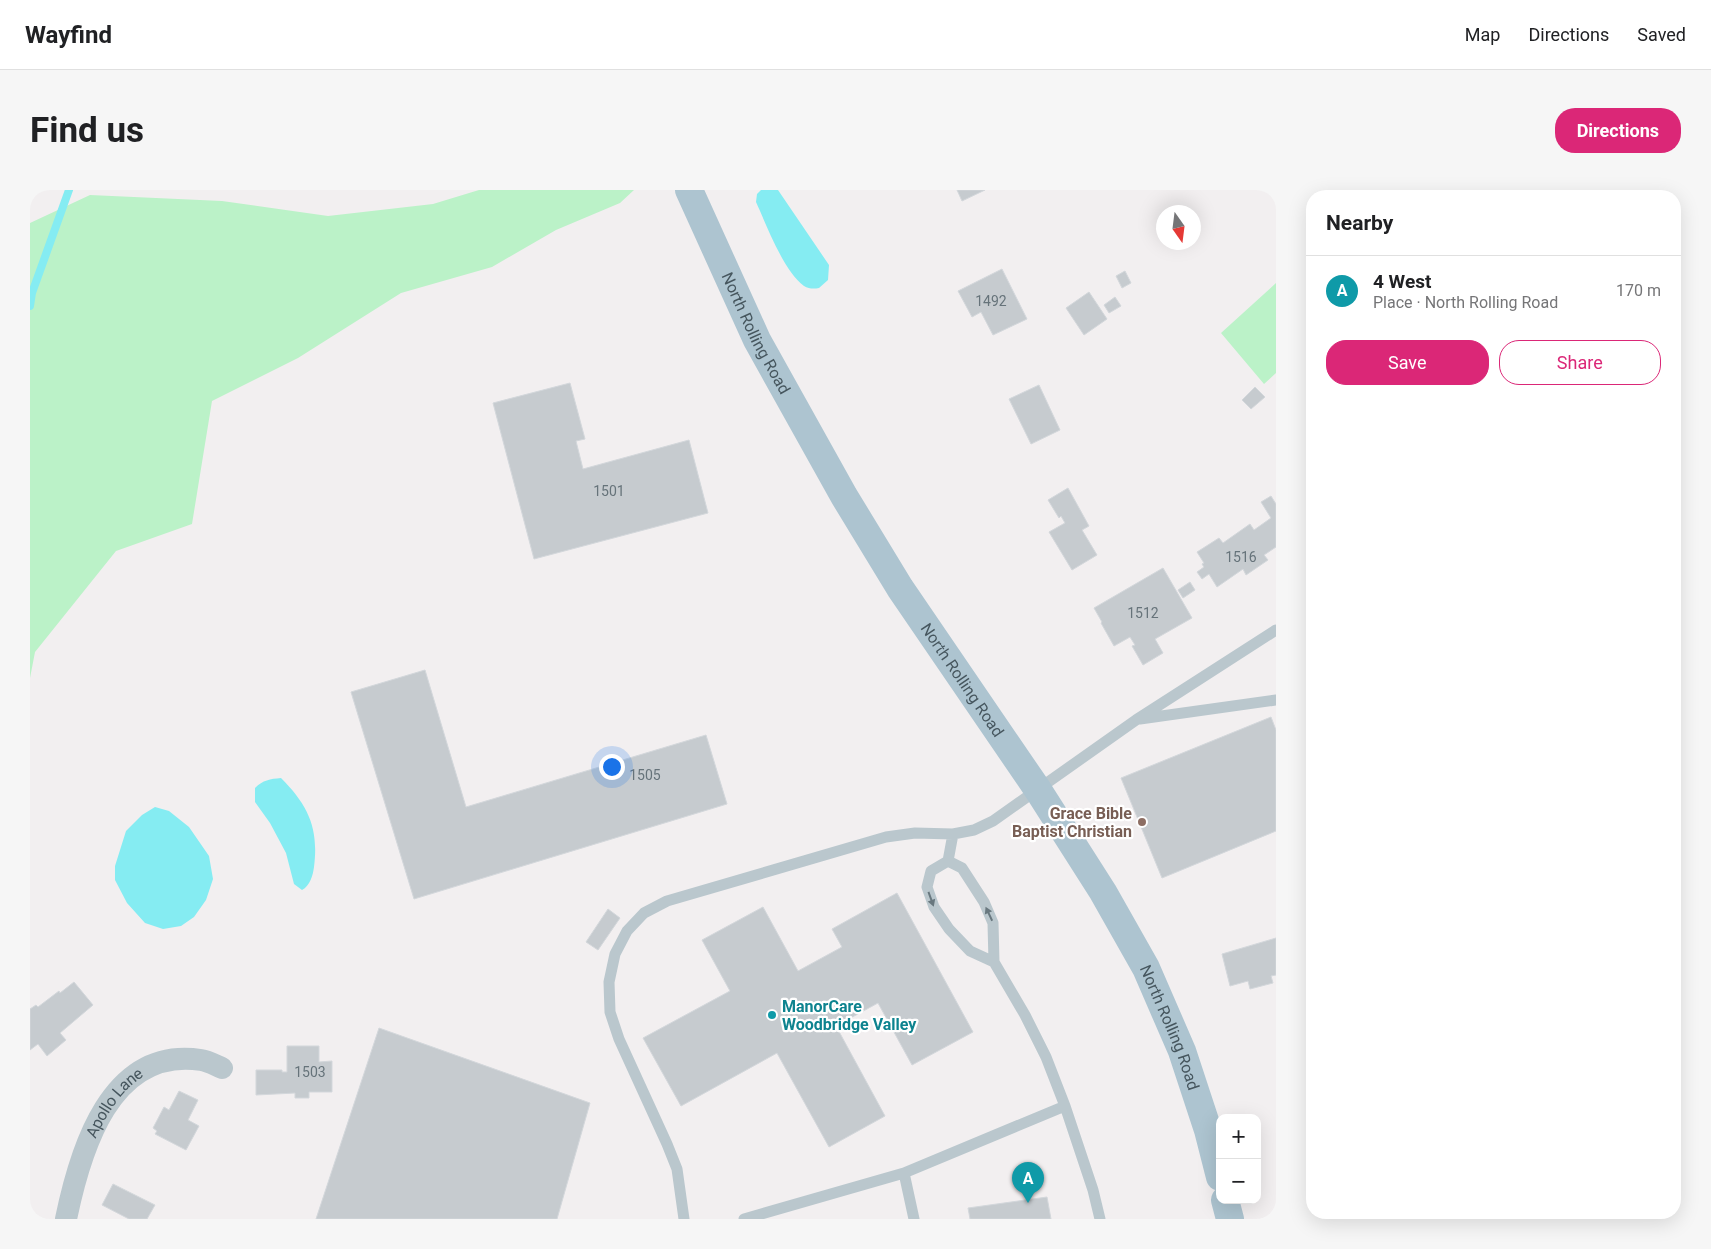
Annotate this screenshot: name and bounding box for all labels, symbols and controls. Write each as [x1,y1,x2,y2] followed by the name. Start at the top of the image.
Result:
[25,21,112,49] text: Wayfind
[1465,24,1500,45] text: Map
[1528,24,1609,45] text: Directions
[1637,24,1686,45] text: Saved
[1555,108,1681,153] button: Directions
[30,110,144,151] text: Find us
[1156,205,1201,250] north arrow
[1326,211,1393,235] text: Nearby
[718,269,794,397] street label: North Rolling Road
[1373,270,1431,293] text: 4 West
[1337,281,1347,300] text: A
[1616,281,1661,300] text: 170 m
[975,293,1007,309] house number: 1492
[1373,293,1558,312] text: Place · North Rolling Road
[1326,340,1489,385] button: Save
[1499,340,1661,385] button: Share
[593,483,625,499] house number: 1501
[1225,549,1257,565] house number: 1516
[1127,605,1159,621] house number: 1512
[917,619,1008,740] street label: North Rolling Road
[599,754,625,780] your location
[629,767,661,783] house number: 1505
[1012,804,1132,841] place label: Grace Bible Baptist Christian
[1136,816,1148,828] marker: Grace Bible Baptist Christian
[928,891,935,906] one-way arrow
[985,907,993,921] one-way arrow
[1136,962,1203,1092] street label: North Rolling Road
[782,997,917,1034] place label: ManorCare Woodbridge Valley
[766,1009,778,1021] marker: ManorCare Woodbridge Valley
[82,1063,146,1141] street label: Apollo Lane
[294,1064,326,1080] house number: 1503
[1216,1114,1261,1204] map controls
[1216,1114,1261,1159] button: +
[1216,1159,1261,1204] button: −
[1012,1162,1044,1203] pin: A

